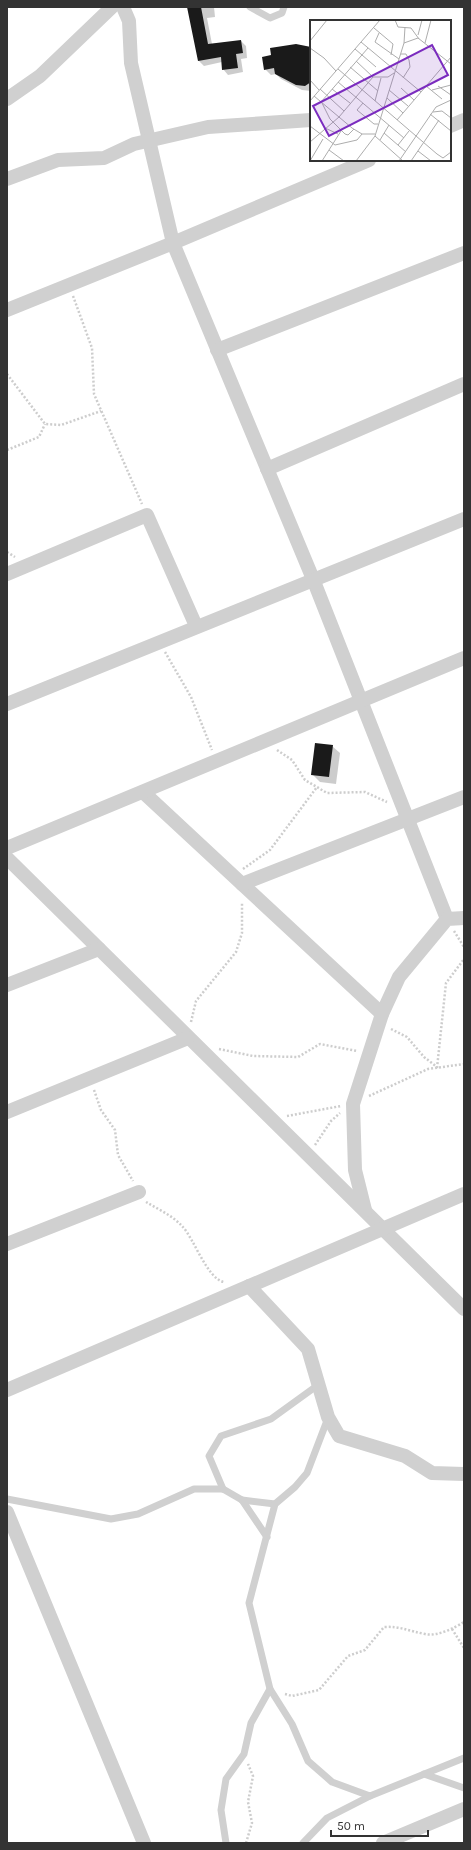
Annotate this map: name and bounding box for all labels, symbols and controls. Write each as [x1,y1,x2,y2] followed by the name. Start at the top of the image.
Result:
[310,20,451,161] inset map
[331,1812,428,1838] scale bar
[337,1819,365,1833] text: 50 m

